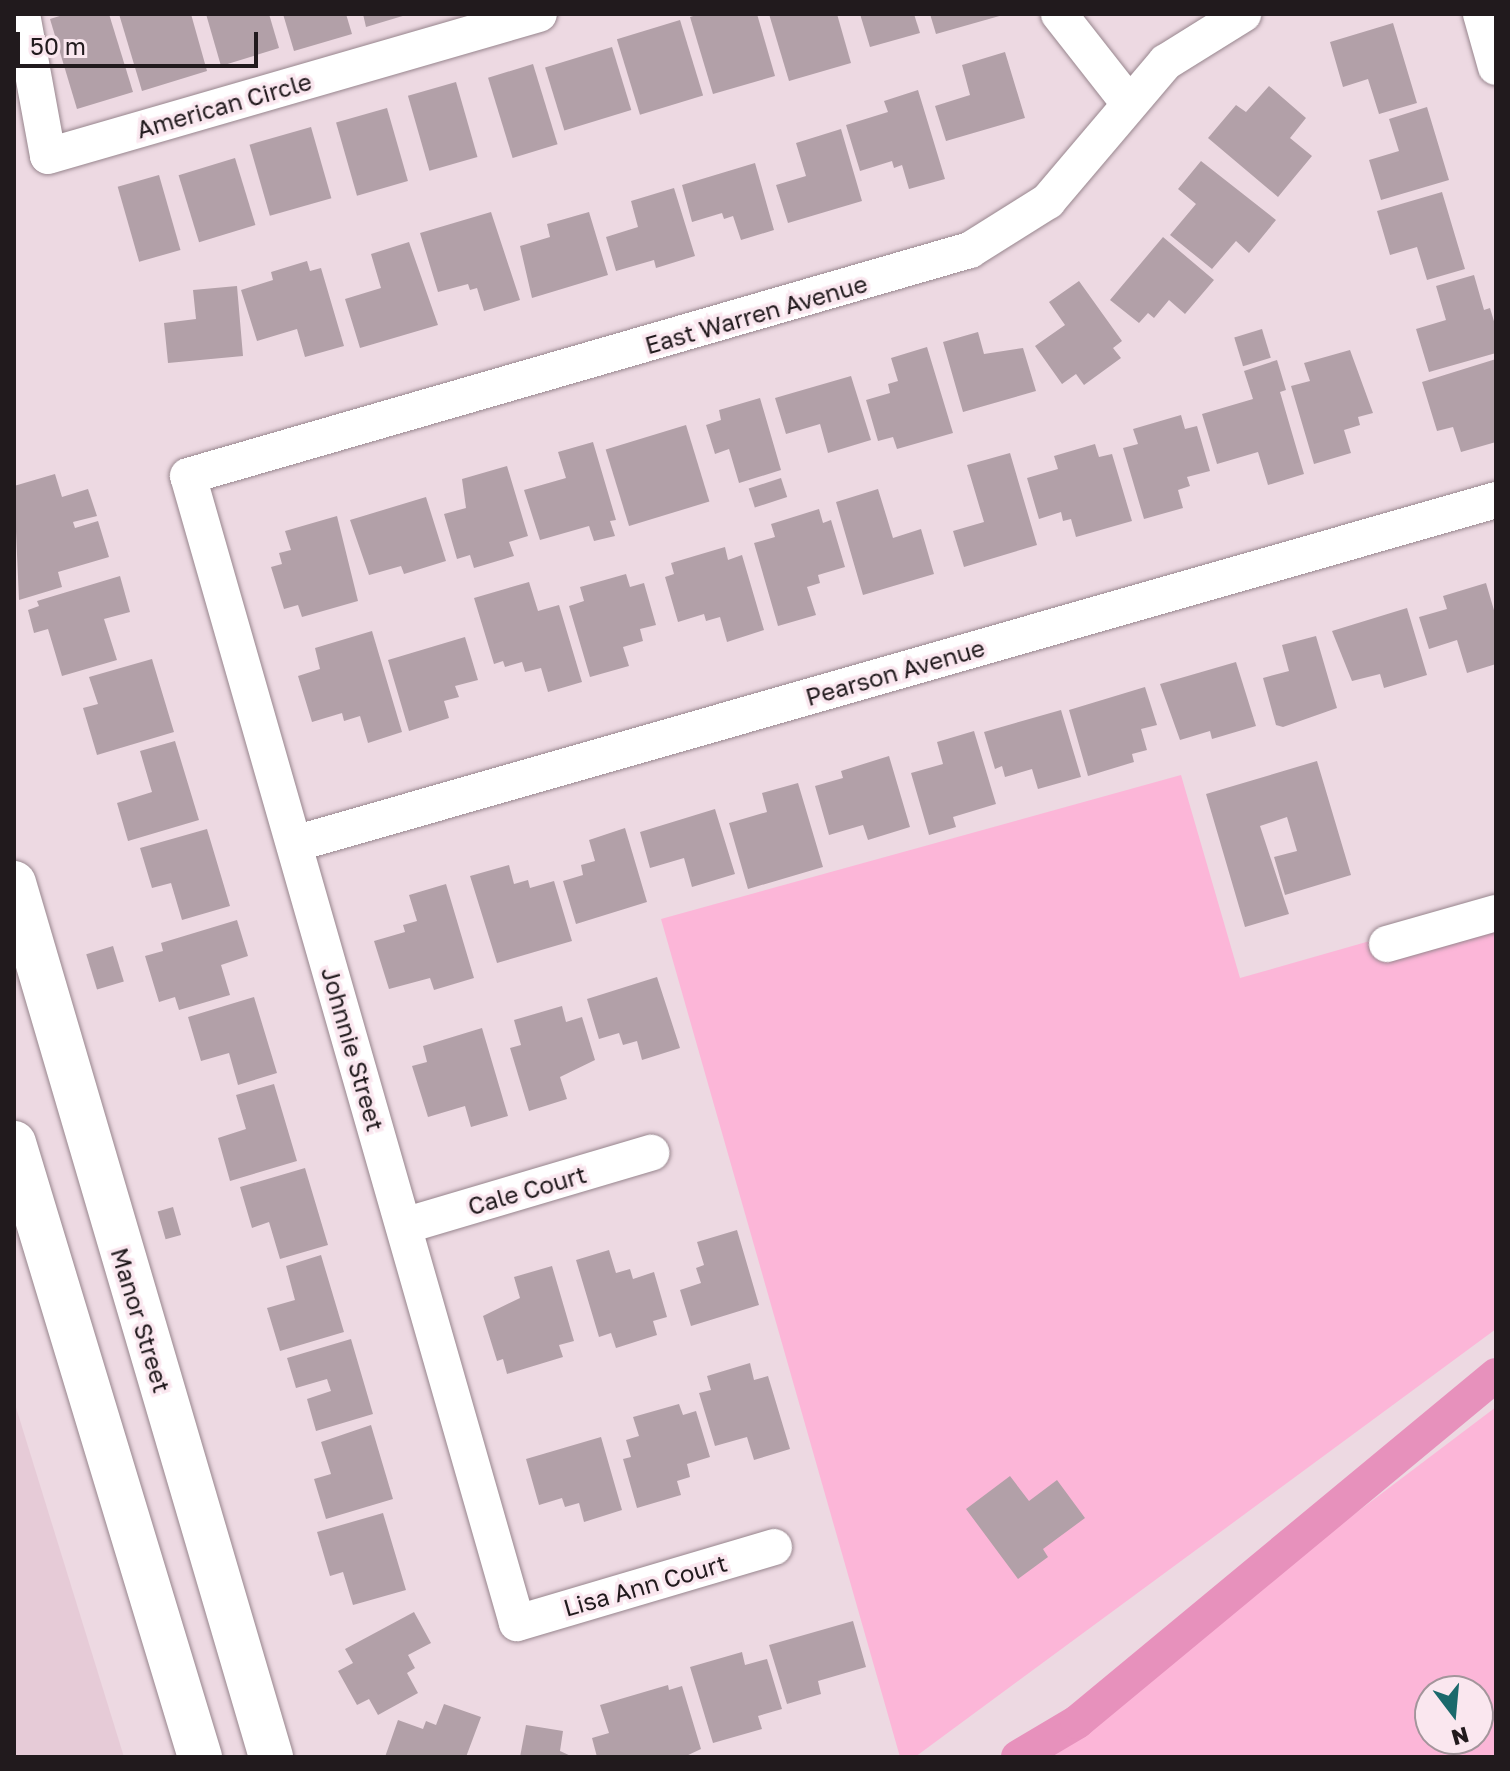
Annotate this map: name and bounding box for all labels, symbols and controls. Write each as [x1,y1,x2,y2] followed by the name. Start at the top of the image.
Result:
[20,16,262,66] scale bar
[30,31,86,60] text: 50 m
[133,66,315,144] street label: American Circle
[642,268,870,360] street label: East Warren Avenue
[802,633,988,711] street label: Pearson Avenue
[316,964,390,1134] street label: Johnnie Street
[464,1159,590,1221] street label: Cale Court
[105,1244,177,1396] street label: Manor Street
[560,1548,730,1622] street label: Lisa Ann Court
[1414,1675,1494,1755] north arrow
[1448,1721,1472,1752] text: N

